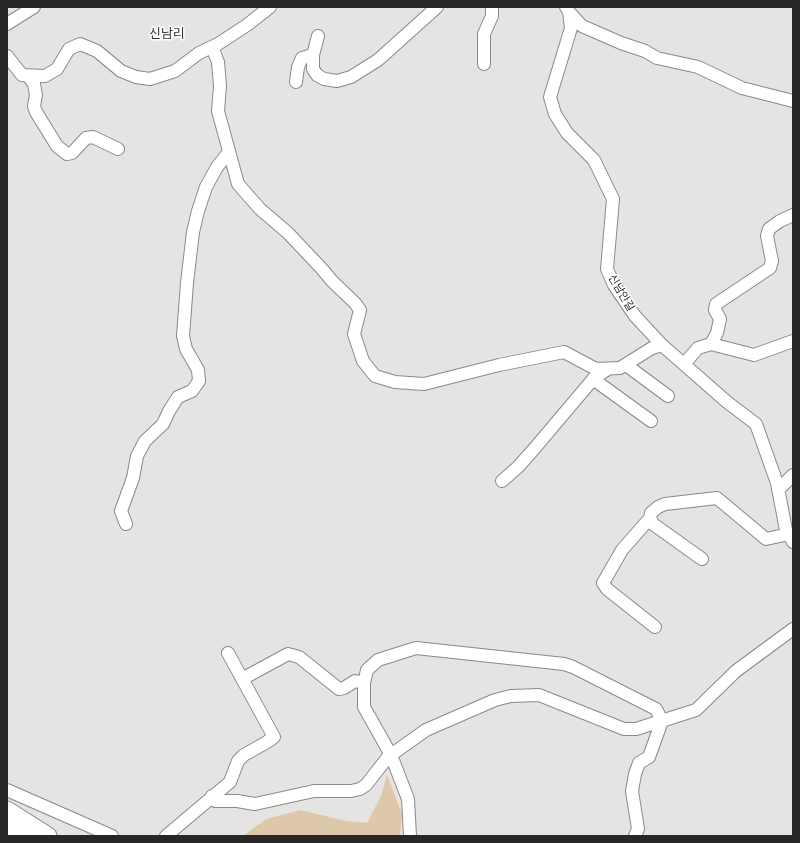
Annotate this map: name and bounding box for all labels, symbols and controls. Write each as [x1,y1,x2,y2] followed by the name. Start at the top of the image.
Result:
[149,26,185,42] district label: 신남리
[605,272,637,314] street label: 신남안길

